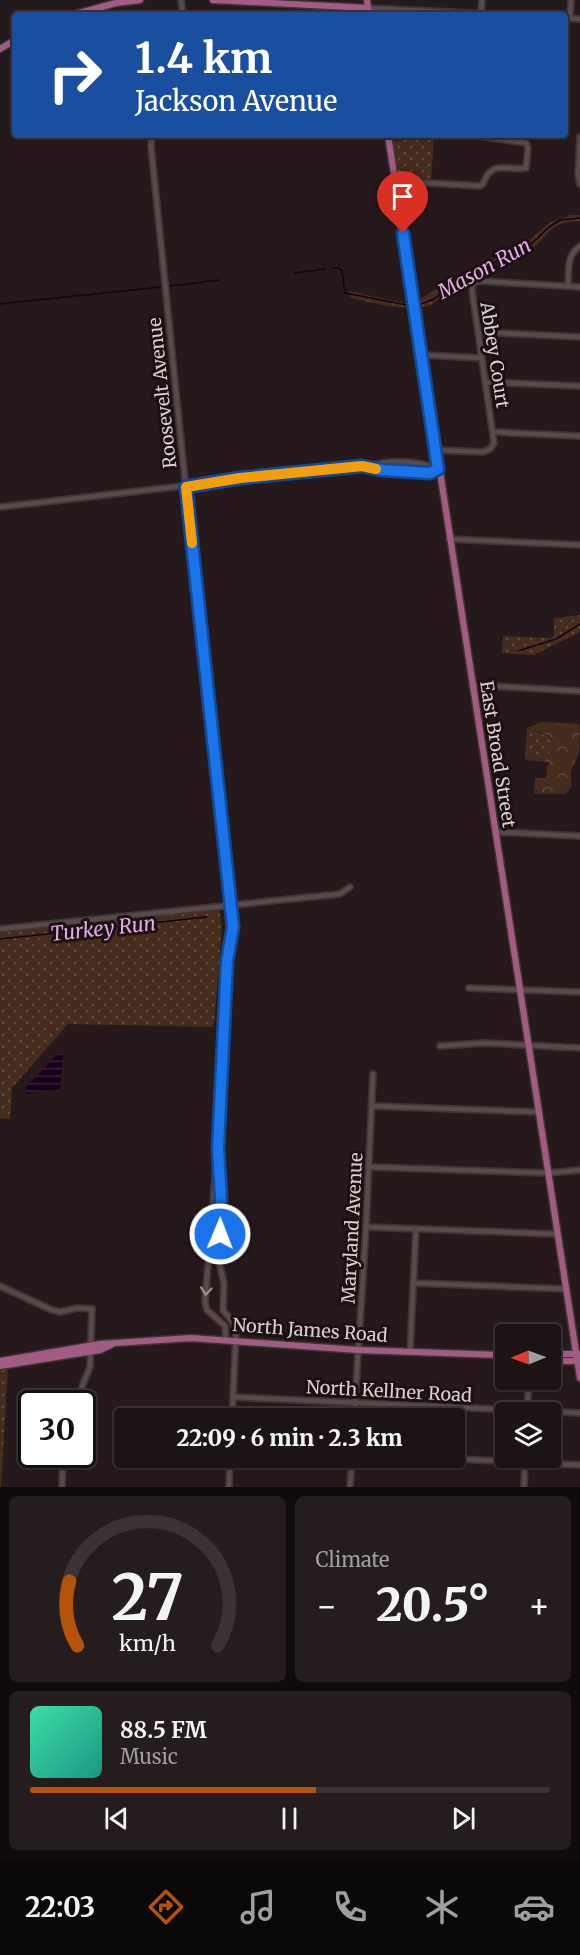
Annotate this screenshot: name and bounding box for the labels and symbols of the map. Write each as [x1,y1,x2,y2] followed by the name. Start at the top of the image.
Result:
[377,171,428,233] pin
[432,232,535,304] water label: Mason Run
[475,299,515,410] street label: Abbey Court
[143,316,181,470] street label: Roosevelt Avenue
[475,679,521,829] street label: East Broad Street
[49,910,157,946] water label: Turkey Run
[337,1152,367,1304] street label: Maryland Avenue
[188,1202,252,1266] position arrow
[200,1286,213,1295] one-way arrow
[232,1313,388,1347] street label: North James Road
[495,1324,561,1390] north arrow
[306,1375,473,1407] street label: North Kellner Road
[18,1390,96,1468] speed limit sign: 30

